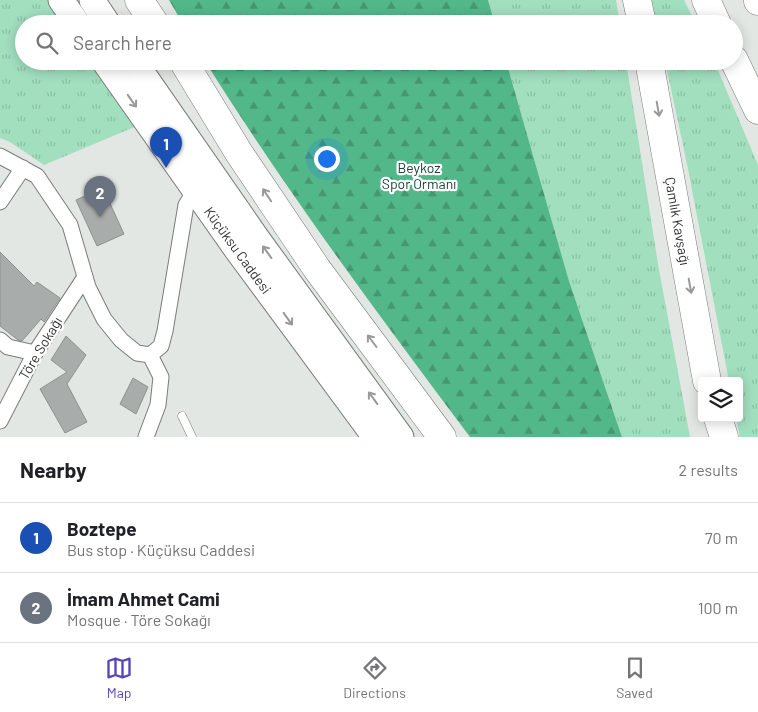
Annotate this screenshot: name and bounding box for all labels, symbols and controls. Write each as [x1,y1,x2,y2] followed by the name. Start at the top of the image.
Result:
[15,15,743,70] search box
[33,29,61,57] icon: search
[73,31,172,54] text: Search here
[127,94,137,108] one-way arrow
[653,101,663,117] one-way arrow
[150,127,182,168] pin: 1
[314,146,340,172] your location
[382,159,456,192] park label: Beykoz Spor Ormanı
[84,176,116,217] pin: 2
[662,176,694,266] street label: Çamlık Kavşağı
[262,188,272,202] one-way arrow
[201,203,275,297] street label: Küçüksu Caddesi
[262,245,272,259] one-way arrow
[686,278,695,294] one-way arrow
[283,312,293,326] one-way arrow
[15,314,65,382] street label: Töre Sokağı
[366,335,377,348] one-way arrow
[698,377,743,422] map controls
[698,377,743,422] button: layers
[368,391,378,405] one-way arrow
[20,457,86,482] text: Nearby
[679,460,738,479] text: 2 results
[67,517,137,540] text: Boztepe
[33,528,39,547] text: 1
[705,528,738,547] text: 70 m
[67,540,255,559] text: Bus stop · Küçüksu Caddesi
[67,587,220,610] text: İmam Ahmet Cami
[32,598,40,617] text: 2
[698,598,738,617] text: 100 m
[67,610,211,629] text: Mosque · Töre Sokağı
[105,654,133,701] tab: Map
[343,654,406,701] tab: Directions
[616,654,653,701] tab: Saved

